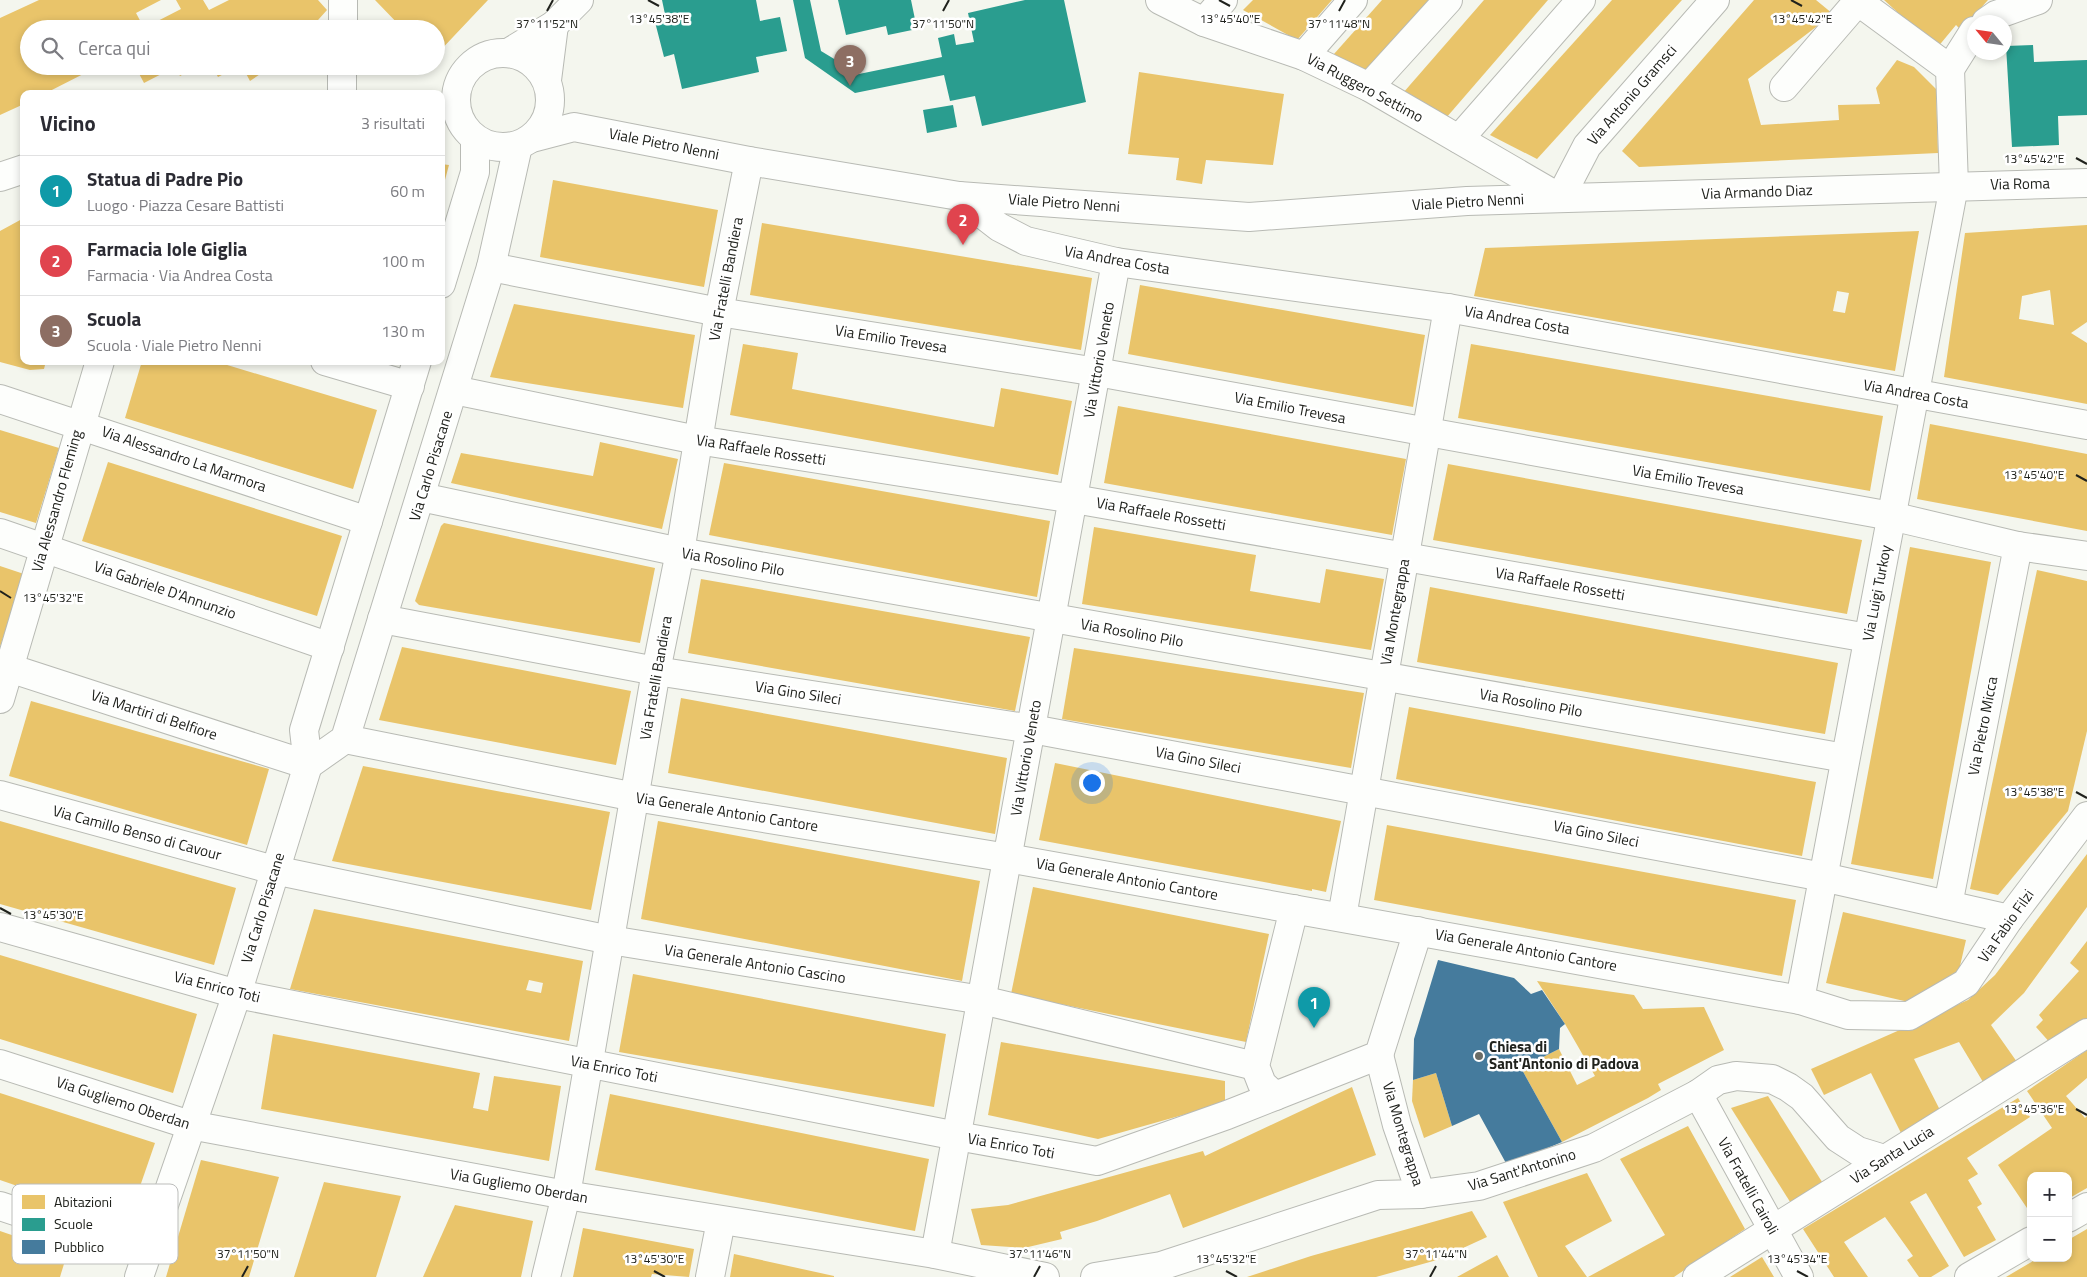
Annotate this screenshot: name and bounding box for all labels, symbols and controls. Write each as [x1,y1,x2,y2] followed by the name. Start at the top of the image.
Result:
[629,9,690,28] text: 13°45'38"E
[1200,9,1261,28] text: 13°45'40"E
[1772,9,1833,28] text: 13°45'42"E
[516,14,578,33] text: 37°11'52"N
[912,14,974,33] text: 37°11'50"N
[1308,14,1370,33] text: 37°11'48"N
[1967,15,2012,60] north arrow
[20,20,445,75] search box
[78,33,150,62] text: Cerca qui
[38,34,66,62] icon: search
[1581,39,1682,150] street label: Via Antonio Gramsci
[834,45,866,86] pin: 3
[1303,47,1428,128] street label: Via Ruggero Settimo
[40,107,96,139] text: Vicino
[361,111,425,135] text: 3 risultati
[607,122,721,165] street label: Viale Pietro Nenni
[2004,149,2065,168] text: 13°45'42"E
[87,164,243,193] text: Statua di Padre Pio
[1990,171,2051,196] street label: Via Roma
[1701,178,1813,205] street label: Via Armando Diaz
[52,179,60,203] text: 1
[390,179,425,203] text: 60 m
[1007,187,1121,218] street label: Viale Pietro Nenni
[1411,187,1525,216] street label: Viale Pietro Nenni
[87,193,284,217] text: Luogo · Piazza Cesare Battisti
[947,204,979,245] pin: 2
[702,215,749,343] street label: Via Fratelli Bandiera
[87,234,247,263] text: Farmacia Iole Giglia
[1062,239,1172,280] street label: Via Andrea Costa
[52,249,60,273] text: 2
[381,249,425,273] text: 100 m
[87,263,273,287] text: Farmacia · Via Andrea Costa
[1462,299,1572,340] street label: Via Andrea Costa
[1077,300,1120,420] street label: Via Vittorio Veneto
[87,304,141,333] text: Scuola
[833,318,949,359] street label: Via Emilio Trevesa
[52,319,60,343] text: 3
[381,319,425,343] text: 130 m
[87,333,261,357] text: Scuola · Viale Pietro Nenni
[1861,373,1971,414] street label: Via Andrea Costa
[1232,385,1348,430] street label: Via Emilio Trevesa
[403,408,458,524] street label: Via Carlo Pisacane
[99,419,270,498] street label: Via Alessandro La Marmora
[25,427,88,575] street label: Via Alessandro Fleming
[694,428,828,471] street label: Via Raffaele Rossetti
[1630,458,1746,501] street label: Via Emilio Trevesa
[2004,465,2065,484] text: 13°45'40"E
[1094,491,1228,536] street label: Via Raffaele Rossetti
[680,541,787,582] street label: Via Rosolino Pilo
[1856,543,1897,643] street label: Via Luigi Turkoy
[91,554,239,625] street label: Via Gabriele D'Annunzio
[1374,556,1415,667] street label: Via Montegrappa
[1493,561,1627,606] street label: Via Raffaele Rossetti
[23,588,84,607] text: 13°45'32"E
[1079,612,1186,653] street label: Via Rosolino Pilo
[633,614,678,742] street label: Via Fratelli Bandiera
[753,674,843,711] street label: Via Gino Sileci
[1962,674,2003,777] street label: Via Pietro Micca
[1478,682,1585,723] street label: Via Rosolino Pilo
[88,683,221,746] street label: Via Martiri di Belfiore
[1004,698,1047,818] street label: Via Vittorio Veneto
[1153,740,1243,779] street label: Via Gino Sileci
[1079,770,1105,796] your location
[2004,782,2065,801] text: 13°45'38"E
[634,786,820,837] street label: Via Generale Antonio Cantore
[50,799,224,866] street label: Via Camillo Benso di Cavour
[1551,814,1641,853] street label: Via Gino Sileci
[235,850,290,966] street label: Via Carlo Pisacane
[1034,851,1220,906] street label: Via Generale Antonio Cantore
[1972,884,2039,967] street label: Via Fabio Filzi
[23,905,84,924] text: 13°45'30"E
[1433,922,1619,977] street label: Via Generale Antonio Cantore
[663,938,848,989] street label: Via Generale Antonio Cascino
[172,965,263,1008] street label: Via Enrico Toti
[1298,987,1330,1028] pin: 1
[1489,1035,1639,1075] place label: Chiesa di Sant'Antonio di Padova
[569,1049,660,1088] street label: Via Enrico Toti
[1473,1050,1485,1062] marker: Chiesa di Sant'Antonio di Padova
[53,1070,193,1135] street label: Via Gugliemo Oberdan
[1377,1079,1430,1189] street label: Via Montegrappa
[2004,1099,2065,1118] text: 13°45'36"E
[1845,1119,1939,1189] street label: Via Santa Lucia
[966,1127,1057,1164] street label: Via Enrico Toti
[1712,1133,1785,1239] street label: Via Fratelli Cairoli
[1465,1142,1579,1197] street label: Via Sant'Antonino
[448,1162,590,1209] street label: Via Gugliemo Oberdan
[2027,1172,2072,1262] map controls
[2027,1172,2072,1217] button: +
[12,1184,178,1264] legend
[54,1191,112,1212] text: Abitazioni
[54,1213,93,1234] text: Scuole
[2027,1217,2072,1262] button: −
[54,1236,104,1257] text: Pubblico
[217,1244,279,1263] text: 37°11'50"N
[1009,1244,1071,1263] text: 37°11'46"N
[1405,1244,1467,1263] text: 37°11'44"N
[624,1249,685,1268] text: 13°45'30"E
[1196,1249,1257,1268] text: 13°45'32"E
[1767,1249,1828,1268] text: 13°45'34"E

